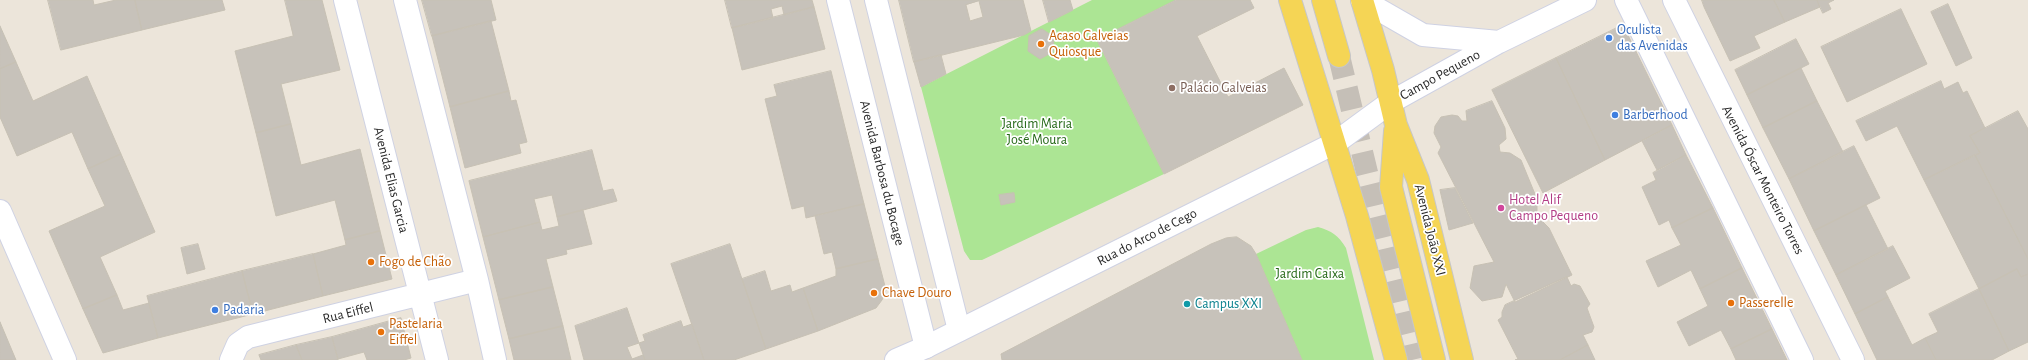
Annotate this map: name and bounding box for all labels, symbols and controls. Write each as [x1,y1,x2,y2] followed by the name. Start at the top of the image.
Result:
[1617,22,1688,54] place label: Oculista das Avenidas
[1049,28,1128,60] place label: Acaso Galveias Quiosque
[1604,33,1614,43] marker: Oculista das Avenidas
[1036,39,1046,49] marker: Acaso Galveias Quiosque
[1397,46,1483,104] street label: Campo Pequeno
[1180,80,1267,96] place label: Palácio Galveias
[1167,83,1177,93] marker: Palácio Galveias
[856,99,908,247] street label: Avenida Barbosa du Bocage
[1718,103,1808,257] street label: Avenida Óscar Monteiro Torres
[1623,107,1688,123] place label: Barberhood
[1610,110,1620,120] marker: Barberhood
[1002,116,1072,148] park label: Jardim Maria José Moura
[370,125,412,235] street label: Avenida Elias Garcia
[1411,183,1449,277] street label: Avenida João XXI
[1509,192,1598,224] place label: Hotel Alif Campo Pequeno
[1496,203,1506,213] marker: Hotel Alif Campo Pequeno
[1094,205,1200,269] street label: Rua do Arco de Cego
[379,254,451,270] place label: Fogo de Chão
[366,257,376,267] marker: Fogo de Chão
[1276,266,1344,282] park label: Jardim Caixa
[882,285,952,301] place label: Chave Douro
[869,288,879,298] marker: Chave Douro
[1739,295,1794,311] place label: Passerelle
[1195,296,1262,312] place label: Campus XXI
[1726,298,1736,308] marker: Passerelle
[321,299,375,327] street label: Rua Eiffel
[1182,299,1192,309] marker: Campus XXI
[223,302,264,318] place label: Padaria
[210,305,220,315] marker: Padaria
[389,316,442,348] place label: Pastelaria Eiffel
[376,327,386,337] marker: Pastelaria Eiffel

